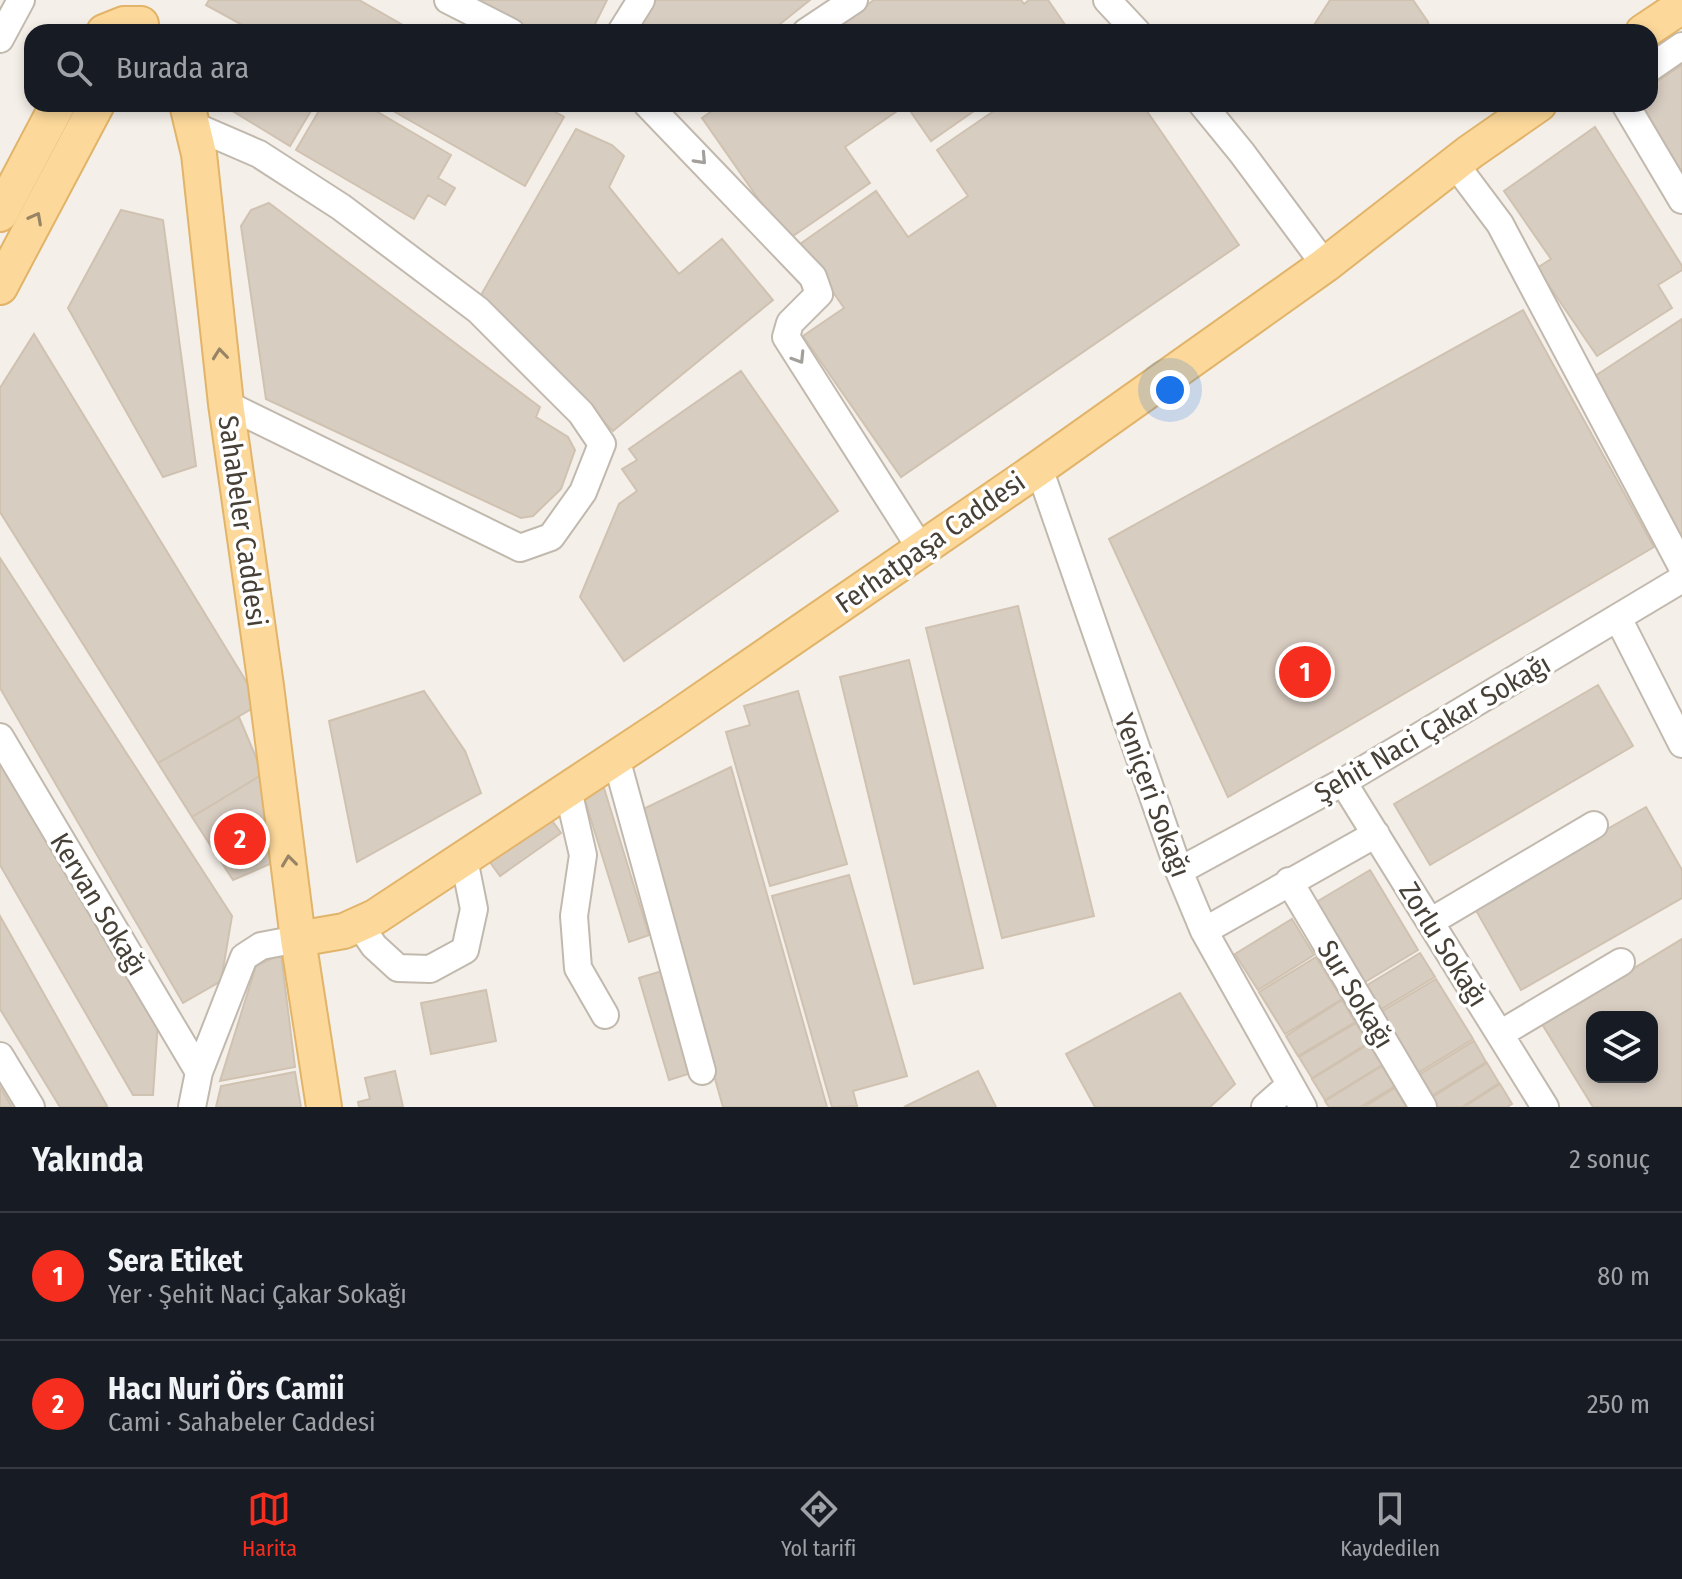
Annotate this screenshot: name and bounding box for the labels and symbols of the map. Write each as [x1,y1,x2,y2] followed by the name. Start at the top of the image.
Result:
[692,150,706,165] one-way arrow
[27,212,42,227] one-way arrow
[212,347,229,360] one-way arrow
[790,349,805,363] one-way arrow
[1150,370,1190,410] your location
[211,413,274,629] street label: Sahabeler Caddesi
[829,465,1031,620] street label: Ferhatpaşa Caddesi
[1279,642,1331,702] pin: 1
[1308,647,1556,809] street label: Şehit Naci Çakar Sokağı
[1108,709,1197,881] street label: Yeniçeri Sokağı
[214,809,266,869] pin: 2
[43,827,154,981] street label: Kervan Sokağı
[280,854,297,867] one-way arrow
[1392,876,1495,1013] street label: Zorlu Sokağı
[1311,934,1401,1054] street label: Sur Sokağı

